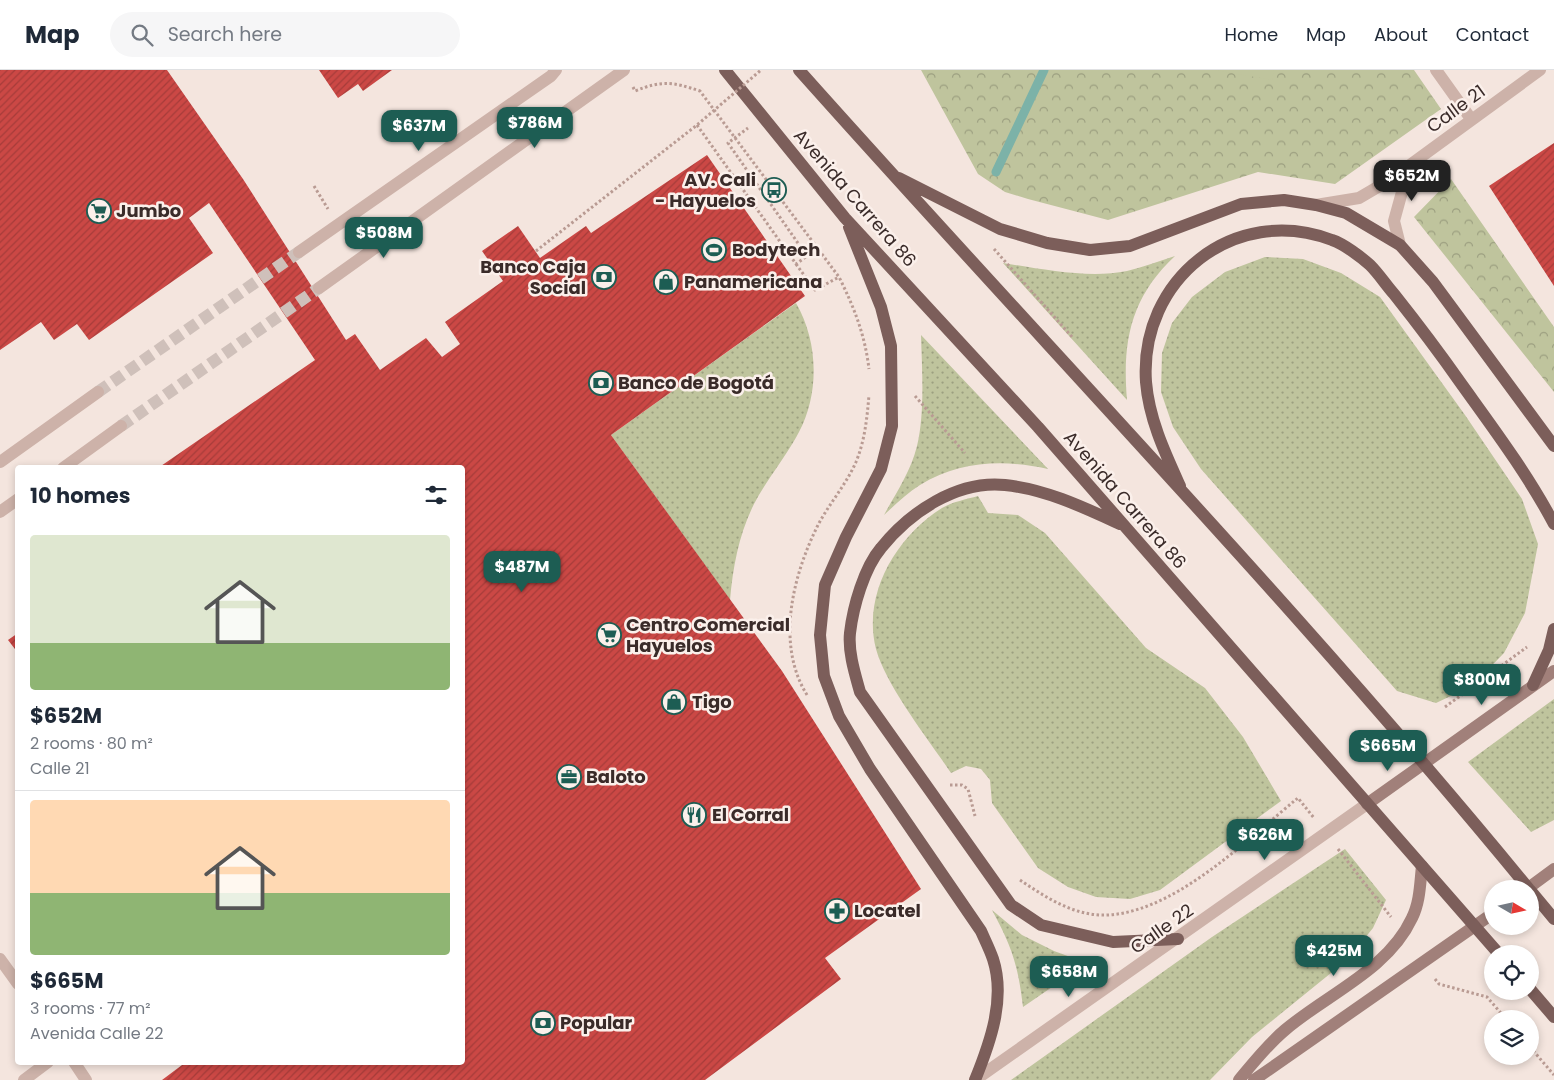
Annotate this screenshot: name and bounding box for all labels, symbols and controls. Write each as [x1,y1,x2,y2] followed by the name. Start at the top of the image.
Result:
[110,12,460,57] search box
[25,18,80,51] text: Map
[128,21,156,49] icon: search
[168,21,282,48] text: Search here
[1224,22,1278,47] text: Home
[1306,22,1346,47] text: Map
[1374,22,1428,47] text: About
[1456,22,1529,47] text: Contact
[1421,79,1490,138] street label: Calle 21
[500,106,570,149] pin: $786M
[384,109,454,152] pin: $637M
[508,111,562,134] text: $786M
[392,114,446,137] text: $637M
[788,123,922,272] street label: Avenida Carrera 86
[1377,160,1447,202] pin: $652M
[1385,164,1439,187] text: $652M
[655,167,756,213] place label: AV. Cali - Hayuelos
[761,177,787,203] bus stop icon: AV. Cali - Hayuelos
[86,198,112,224] supermarket icon: Jumbo
[116,198,181,223] place label: Jumbo
[349,216,419,259] pin: $508M
[356,221,412,244] text: $508M
[701,237,727,263] sports icon: Bodytech
[732,237,820,262] place label: Bodytech
[480,254,586,300] place label: Banco Caja Social
[591,264,617,290] bank icon: Banco Caja Social
[653,269,679,295] shop icon: Panamericana
[684,269,822,294] place label: Panamericana
[588,370,614,396] bank icon: Banco de Bogotá
[618,370,774,395] place label: Banco de Bogotá
[1058,425,1192,574] street label: Avenida Carrera 86
[30,481,130,510] text: 10 homes
[422,481,450,509] icon: filters
[487,550,557,593] pin: $487M
[495,555,549,578] text: $487M
[195,567,285,657] icon: home
[626,612,790,658] place label: Centro Comercial Hayuelos
[596,622,622,648] supermarket icon: Centro Comercial Hayuelos
[1447,664,1517,706] pin: $800M
[1454,668,1510,691] text: $800M
[661,689,687,715] shop icon: Tigo
[692,689,732,714] place label: Tigo
[30,701,102,730] text: $652M
[1353,730,1423,772] pin: $665M
[30,732,153,755] text: 2 rooms · 80 m²
[1360,734,1416,757] text: $665M
[30,757,90,780] text: Calle 21
[556,764,582,790] office icon: Baloto
[586,764,646,789] place label: Baloto
[681,802,707,828] restaurant icon: El Corral
[712,802,789,827] place label: El Corral
[1230,818,1300,861] pin: $626M
[1238,823,1292,846] text: $626M
[195,833,285,923] icon: home
[1484,880,1539,935] north arrow
[1484,880,1539,1065] map controls
[824,898,850,924] pharmacy icon: Locatel
[854,898,921,923] place label: Locatel
[1125,898,1198,959] street label: Calle 22
[1299,934,1369,977] pin: $425M
[1306,939,1362,962] text: $425M
[1484,945,1539,1000] button: locate
[1034,956,1104,998] pin: $658M
[1041,960,1097,983] text: $658M
[30,966,104,995] text: $665M
[30,997,150,1020] text: 3 rooms · 77 m²
[530,1010,556,1036] bank icon: Popular
[560,1010,633,1035] place label: Popular
[1484,1010,1539,1065] button: layers
[30,1022,163,1045] text: Avenida Calle 22

